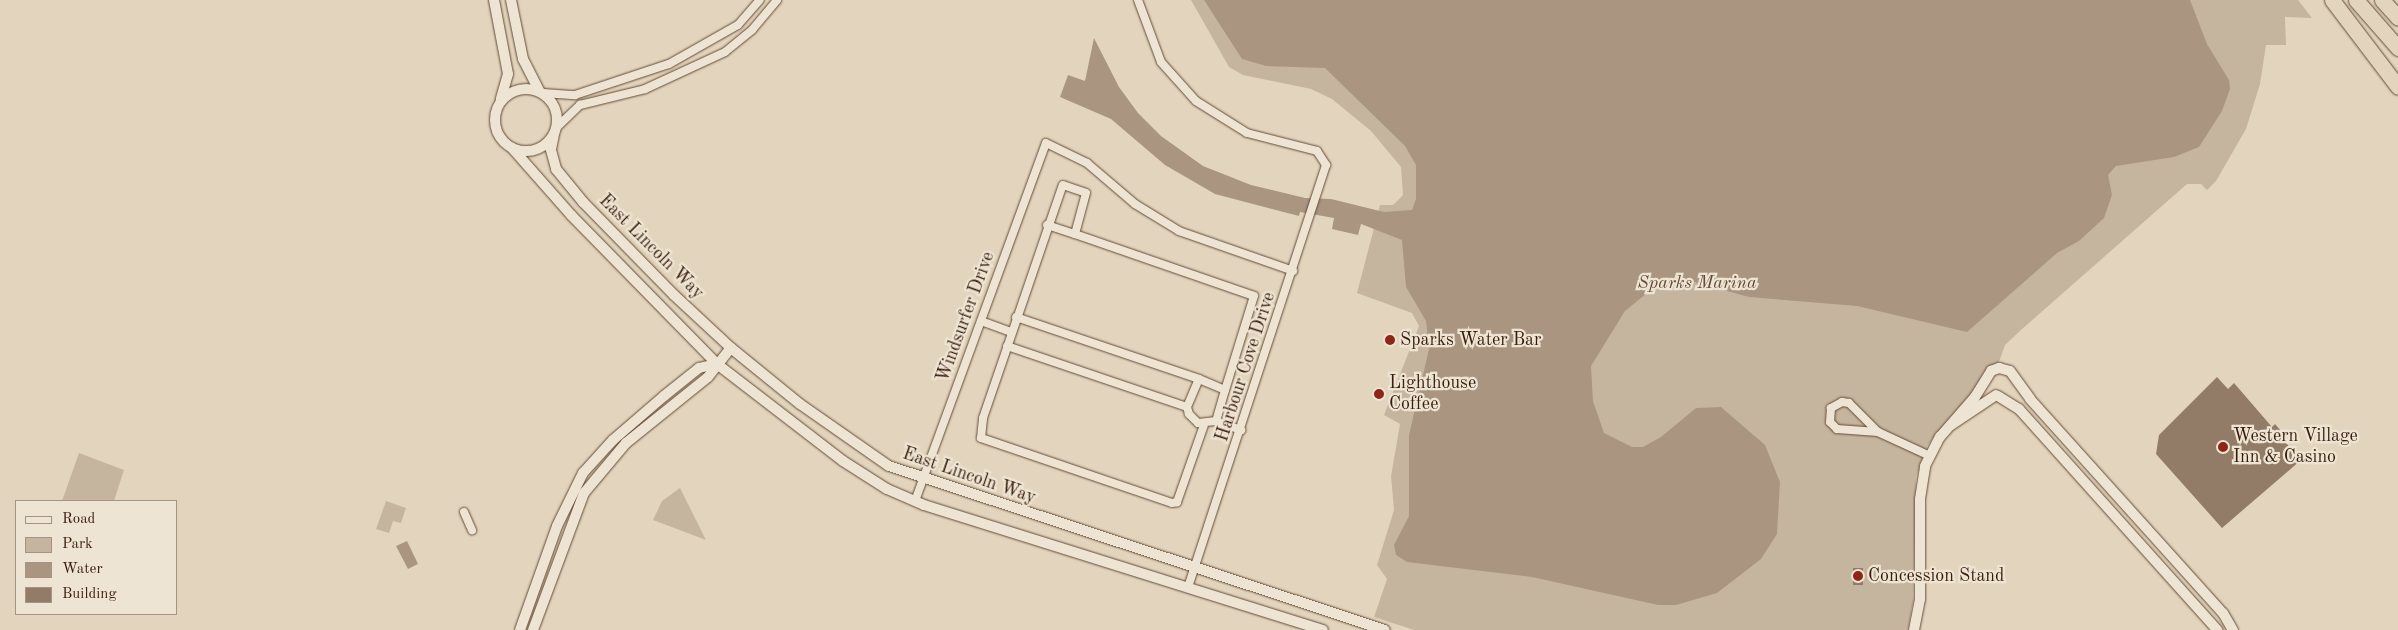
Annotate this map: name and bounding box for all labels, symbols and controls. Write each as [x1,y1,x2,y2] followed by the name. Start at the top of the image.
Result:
[594,190,708,304] street label: East Lincoln Way
[932,249,1000,385] street label: Windsurfer Drive
[1637,272,1757,294] park label: Sparks Marina
[1212,289,1280,445] street label: Harbour Cove Drive
[1400,329,1541,351] place label: Sparks Water Bar
[1384,334,1396,346] marker: Sparks Water Bar
[1389,373,1476,416] place label: Lighthouse Coffee
[1373,388,1385,400] marker: Lighthouse Coffee
[2233,426,2358,468] place label: Western Village Inn & Casino
[2217,441,2229,453] marker: Western Village Inn & Casino
[900,443,1038,509] street label: East Lincoln Way
[15,500,178,615] legend
[62,512,95,527] text: Road
[62,537,93,552] text: Park
[62,562,103,577] text: Water
[1868,565,2004,587] place label: Concession Stand
[1852,570,1864,582] marker: Concession Stand
[62,587,117,602] text: Building

